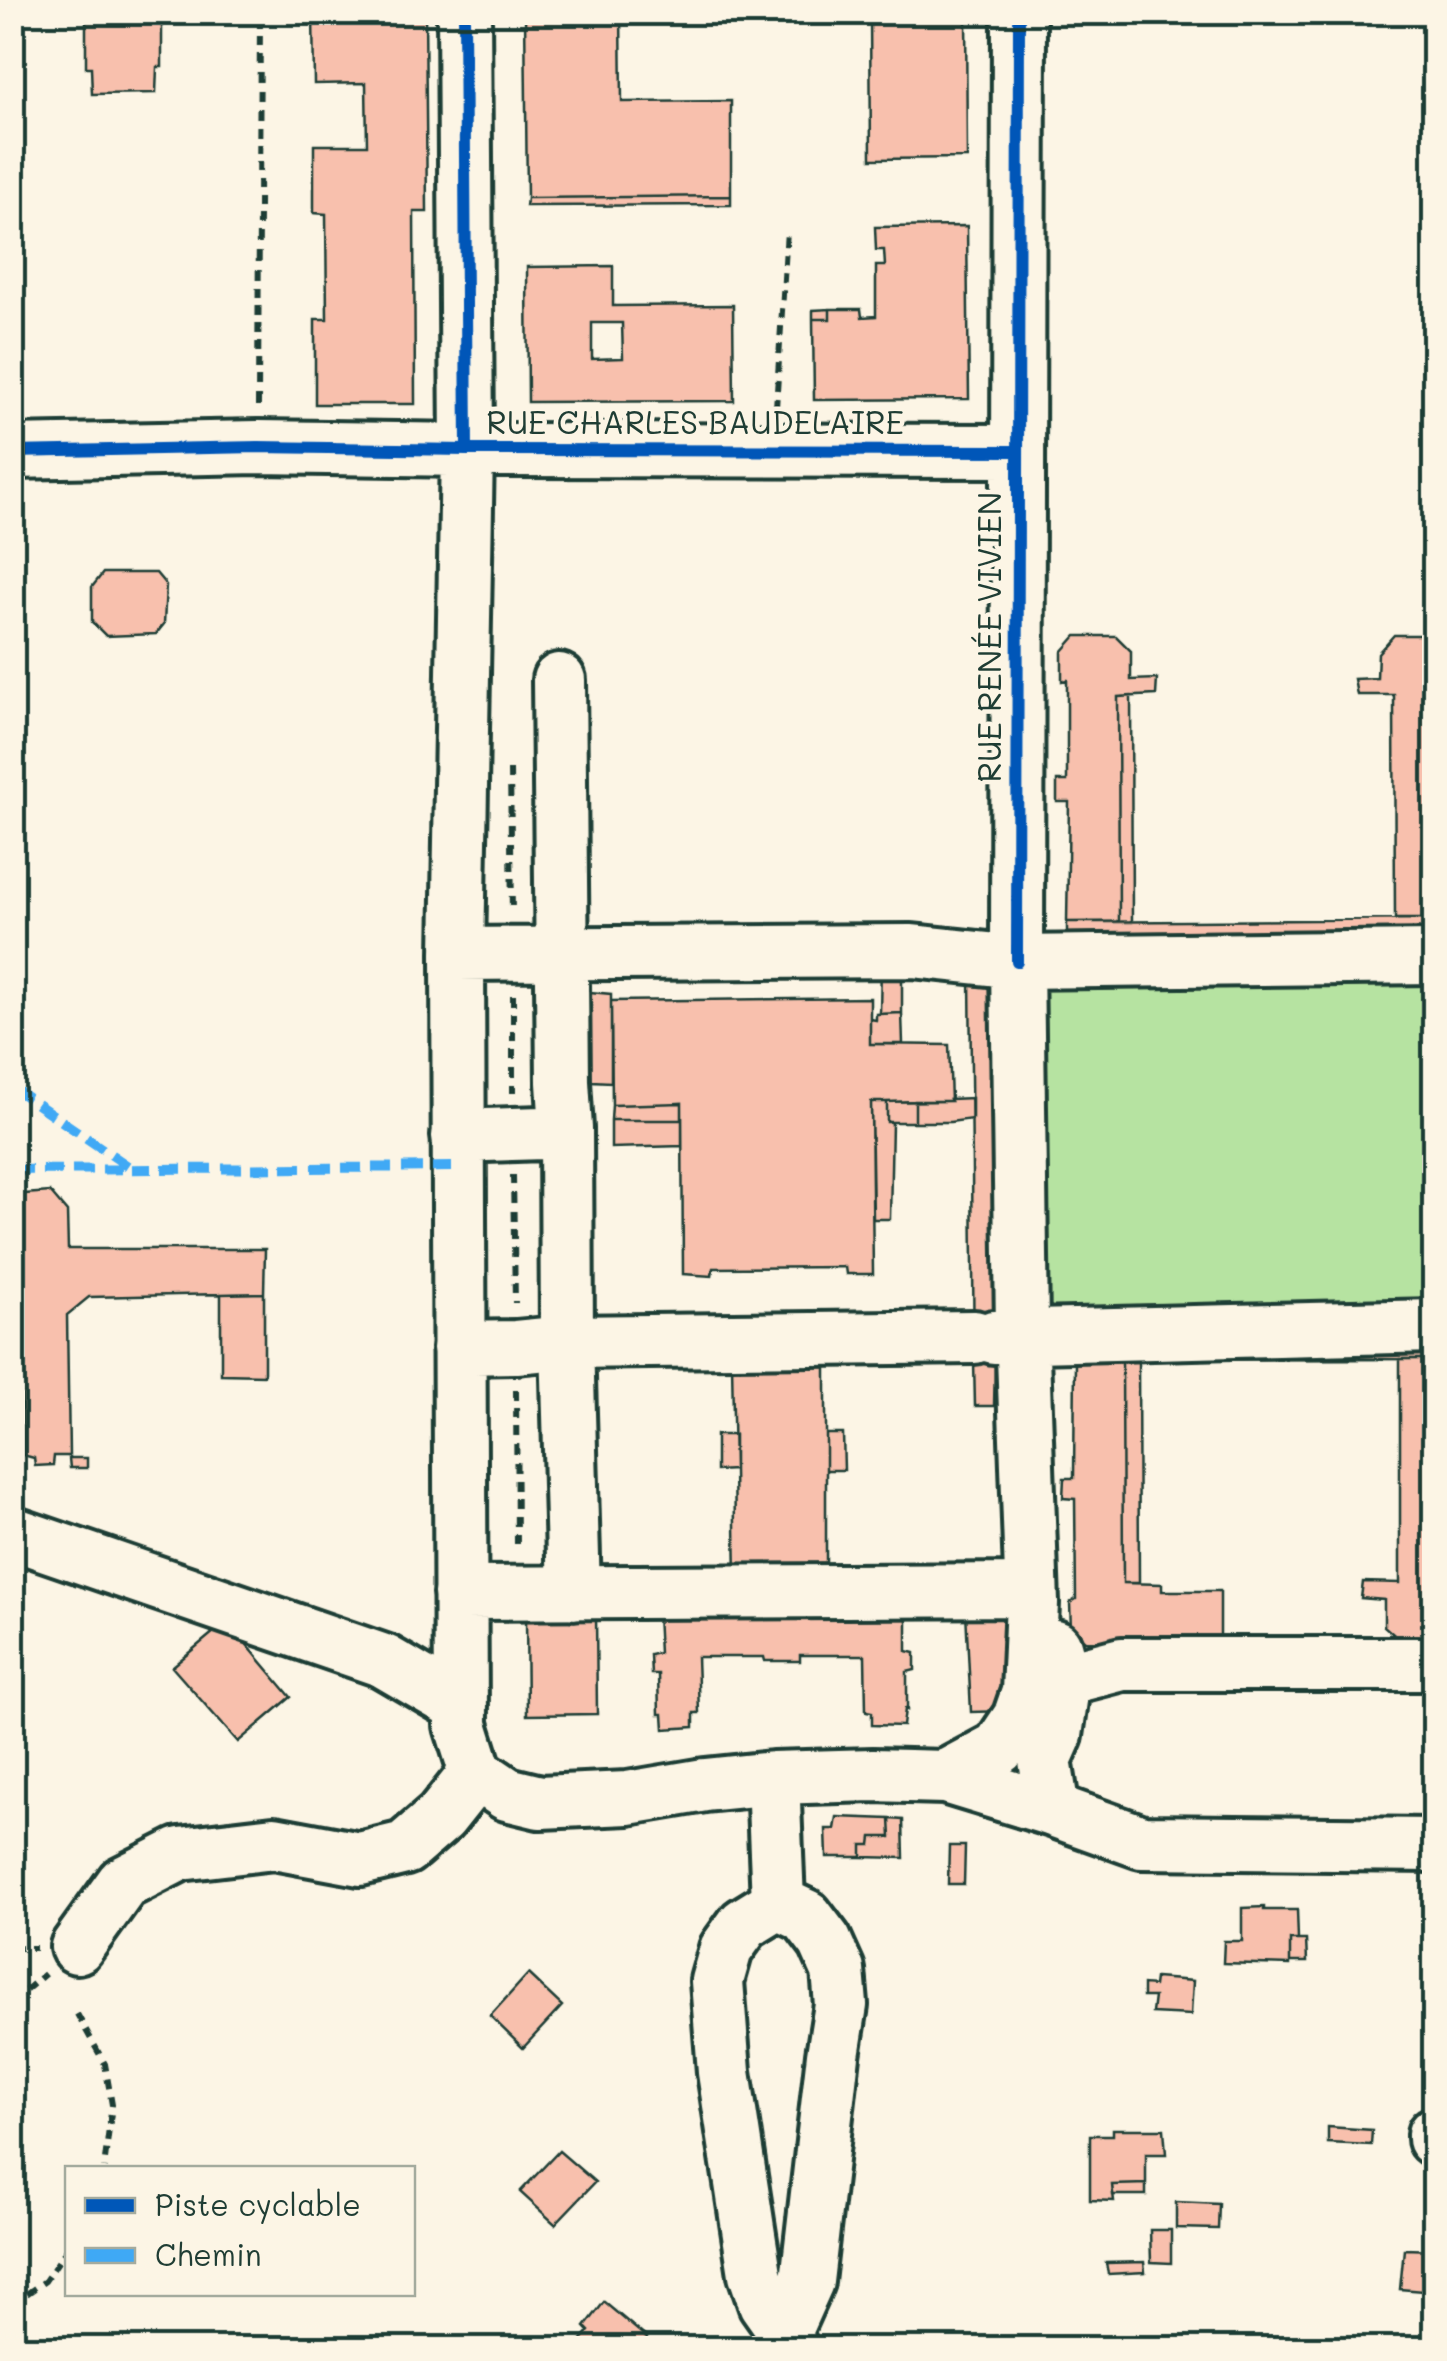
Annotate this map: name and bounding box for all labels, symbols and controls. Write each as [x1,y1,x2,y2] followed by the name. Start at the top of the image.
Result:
[486,400,904,442] street label: RUE CHARLES BAUDELAIRE
[967,492,1009,782] street label: RUE RENÉE VIVIEN
[65,2166,415,2296] legend
[155,2184,361,2224] text: Piste cyclable
[155,2234,262,2274] text: Chemin

